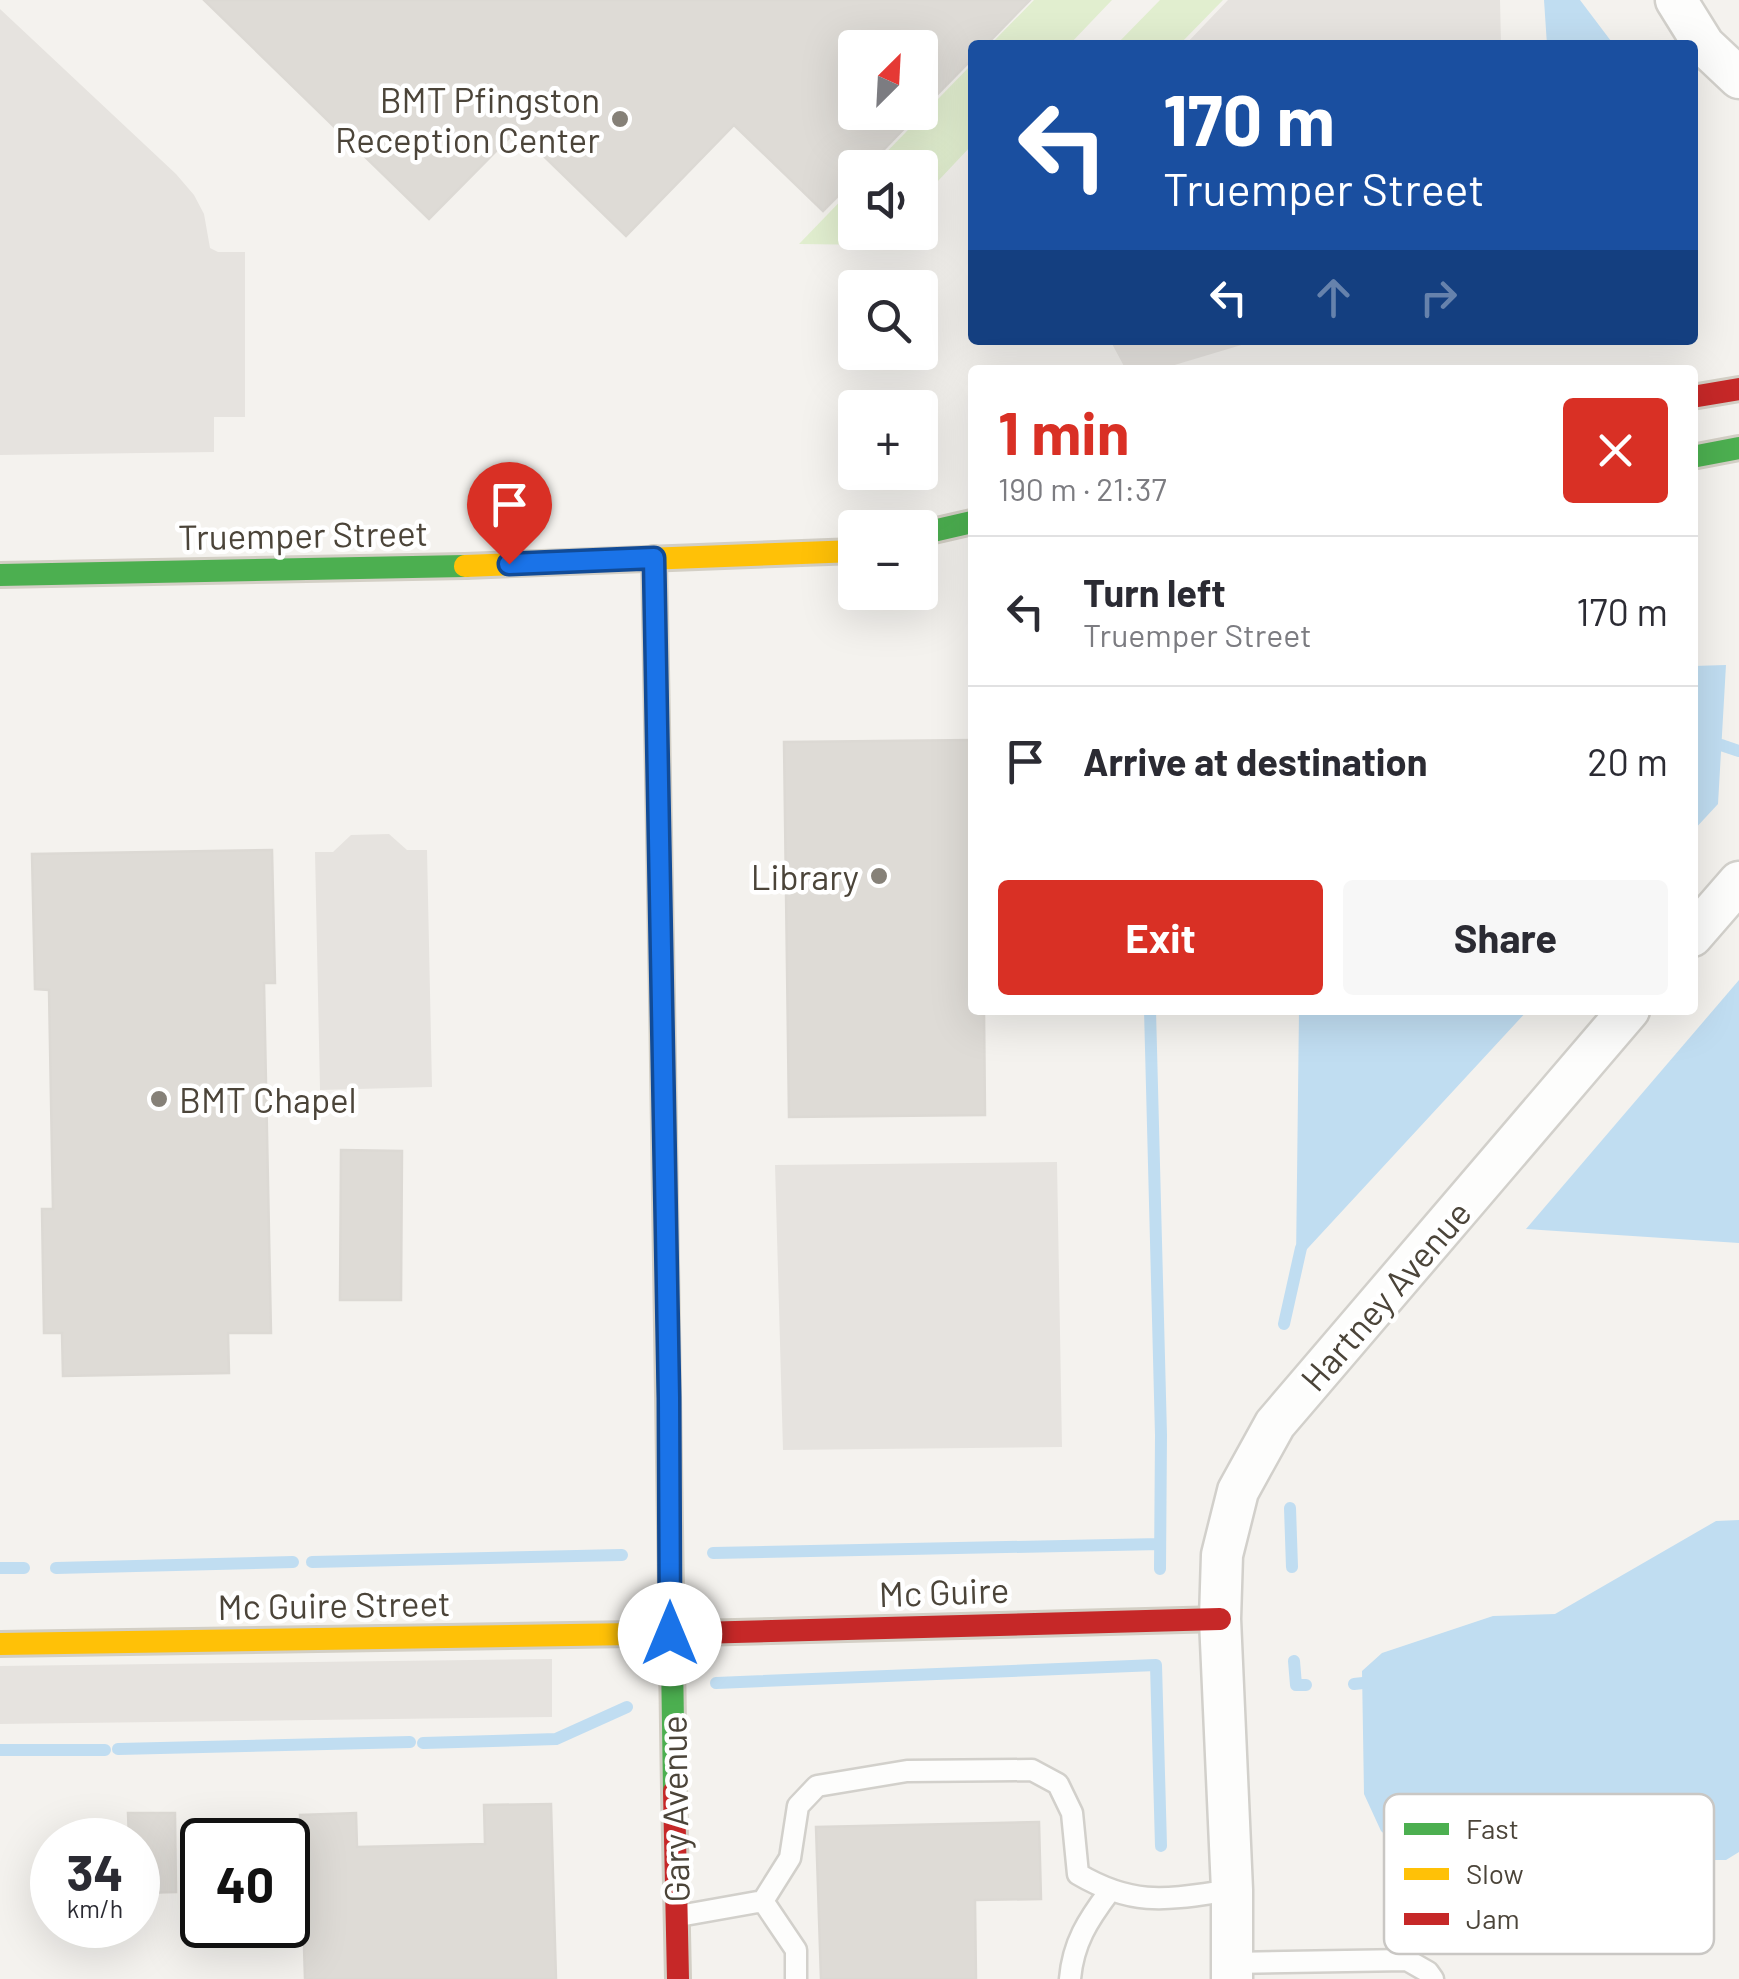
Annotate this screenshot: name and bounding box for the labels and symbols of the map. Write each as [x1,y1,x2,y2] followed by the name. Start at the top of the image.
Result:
[838,30,938,130] north arrow
[335,78,600,160] place label: BMT Pfingston Reception Center
[609,108,631,130] marker: BMT Pfingston Reception Center
[467,462,552,565] pin
[178,511,428,557] street label: Truemper Street
[751,855,859,897] place label: Library
[868,865,890,887] marker: Library
[179,1078,357,1120] place label: BMT Chapel
[148,1088,170,1110] marker: BMT Chapel
[1291,1191,1479,1399] street label: Hartney Avenue
[878,1568,1010,1614] street label: Mc Guire
[217,1581,451,1627] street label: Mc Guire Street
[618,1582,722,1686] position arrow
[651,1715,697,1903] street label: Gary Avenue
[1384,1794,1714,1954] legend
[1466,1811,1519,1845] text: Fast
[180,1818,310,1948] speed limit sign: 40
[1466,1856,1524,1890] text: Slow
[1466,1901,1520,1935] text: Jam

